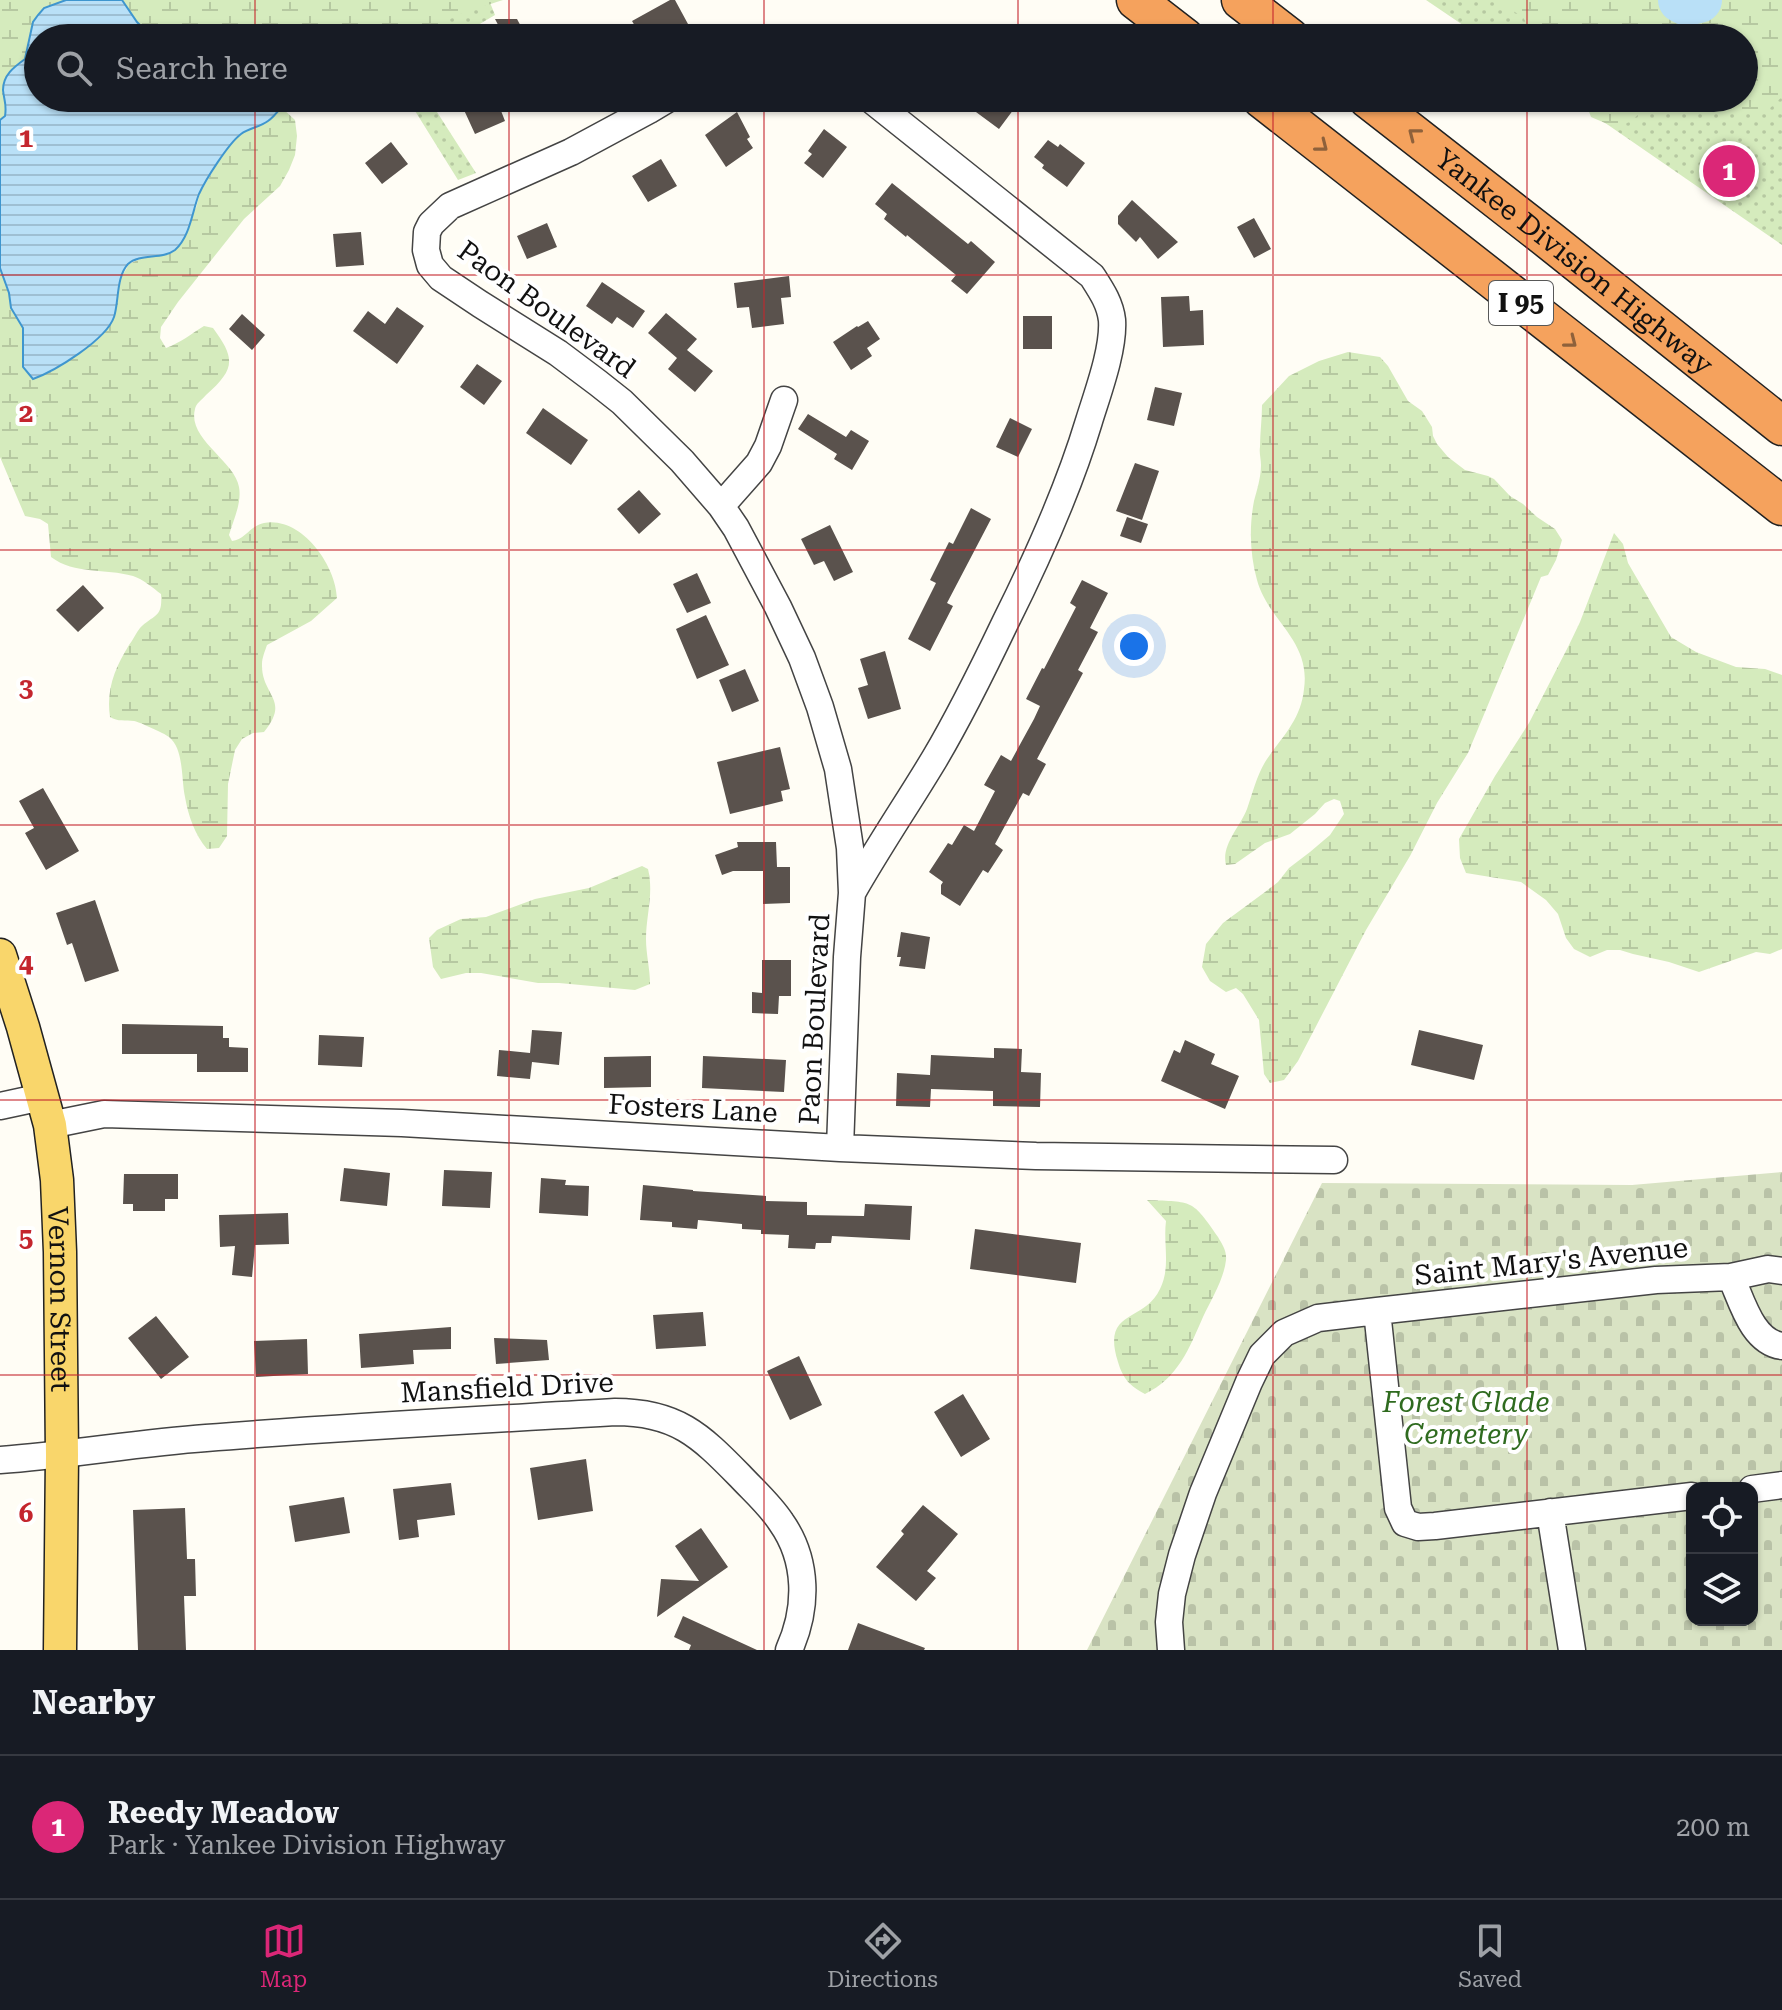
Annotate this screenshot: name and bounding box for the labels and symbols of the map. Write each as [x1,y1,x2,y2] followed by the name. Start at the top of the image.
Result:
[19,123,33,153] text: 1
[1408,130,1422,144] one-way arrow
[1313,137,1328,151] one-way arrow
[1703,141,1755,201] pin: 1
[1429,142,1720,382] street label: Yankee Division Highway
[451,234,642,385] street label: Paon Boulevard
[1489,281,1553,325] road number: I 95
[1562,332,1577,346] one-way arrow
[19,398,33,428] text: 2
[1114,626,1154,666] your location
[19,673,33,703] text: 3
[792,912,837,1126] street label: Paon Boulevard
[19,948,34,978] text: 4
[607,1088,779,1129] street label: Fosters Lane
[41,1206,77,1392] street label: Vernon Street
[19,1223,33,1253] text: 5
[1413,1231,1689,1292] street label: Saint Mary's Avenue
[400,1365,614,1410] street label: Mansfield Drive
[1381,1386,1550,1451] park label: Forest Glade Cemetery
[19,1498,33,1528] text: 6

